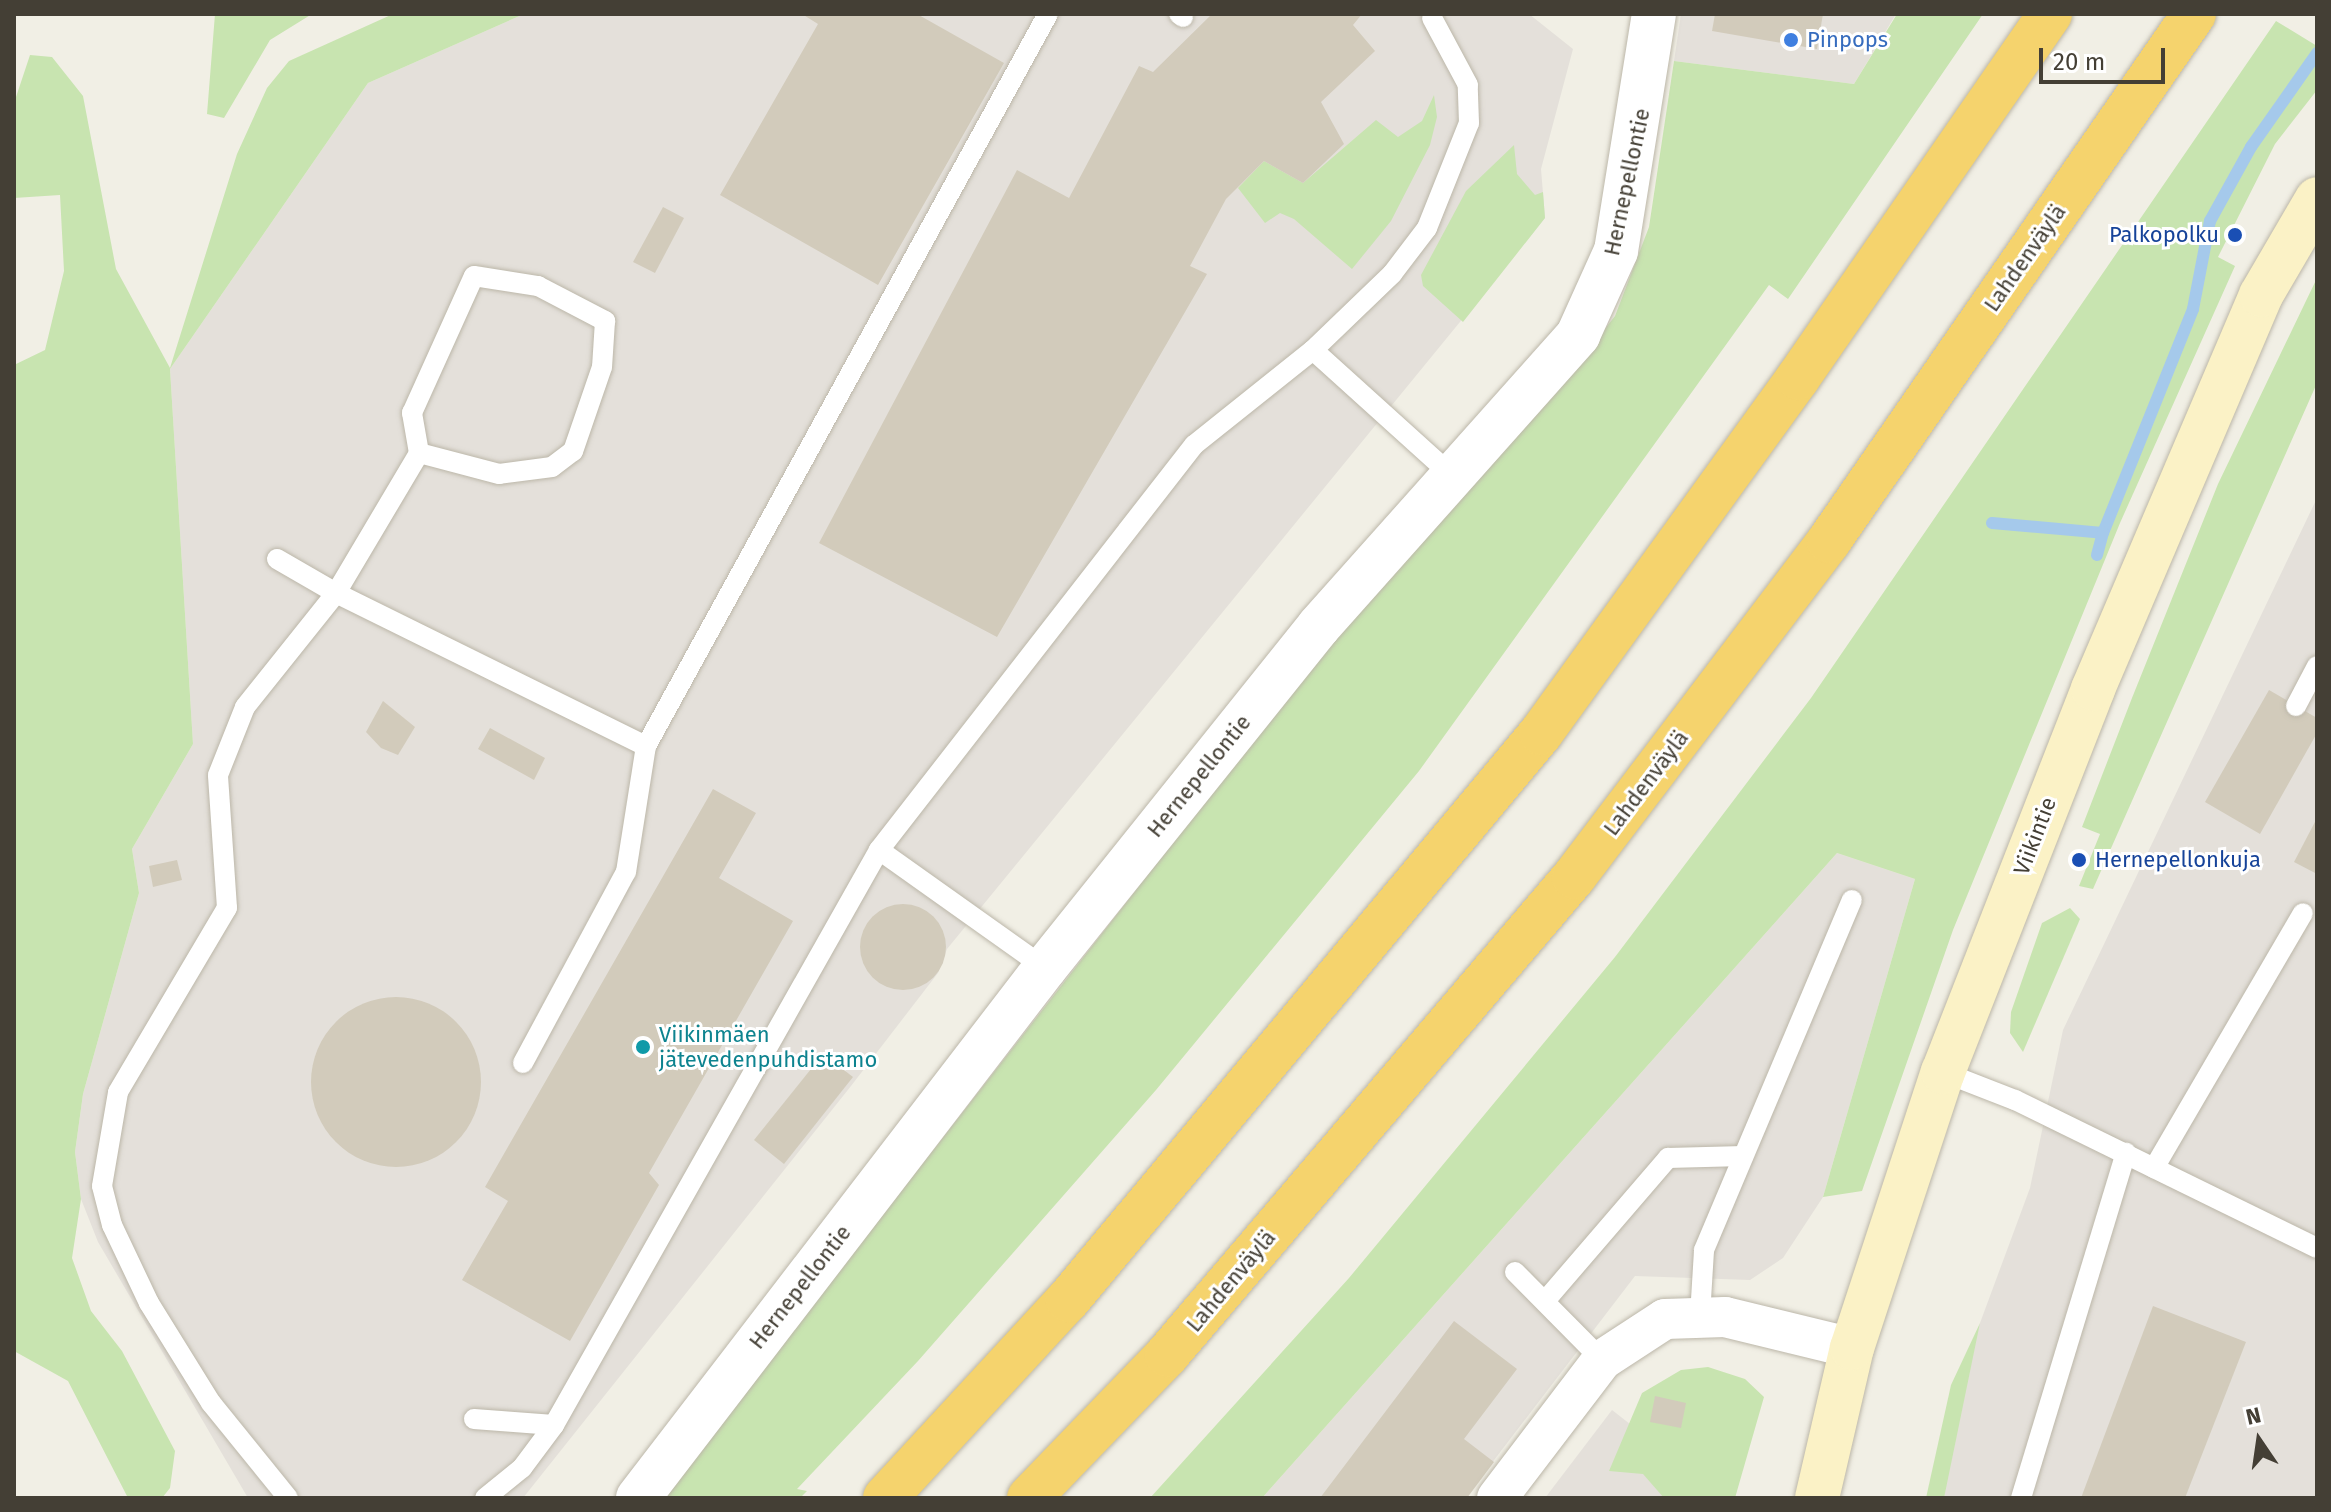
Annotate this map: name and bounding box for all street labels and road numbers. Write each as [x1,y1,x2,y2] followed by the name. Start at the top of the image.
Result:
[1598,106,1656,258] street label: Hernepellontie
[1978,199,2072,317] street label: Lahdenväylä
[1142,709,1256,843] street label: Hernepellontie
[1598,725,1694,841] street label: Lahdenväylä
[2008,793,2062,879] street label: Viikintie
[743,1220,857,1354] street label: Hernepellontie
[1181,1225,1281,1337] street label: Lahdenväylä

